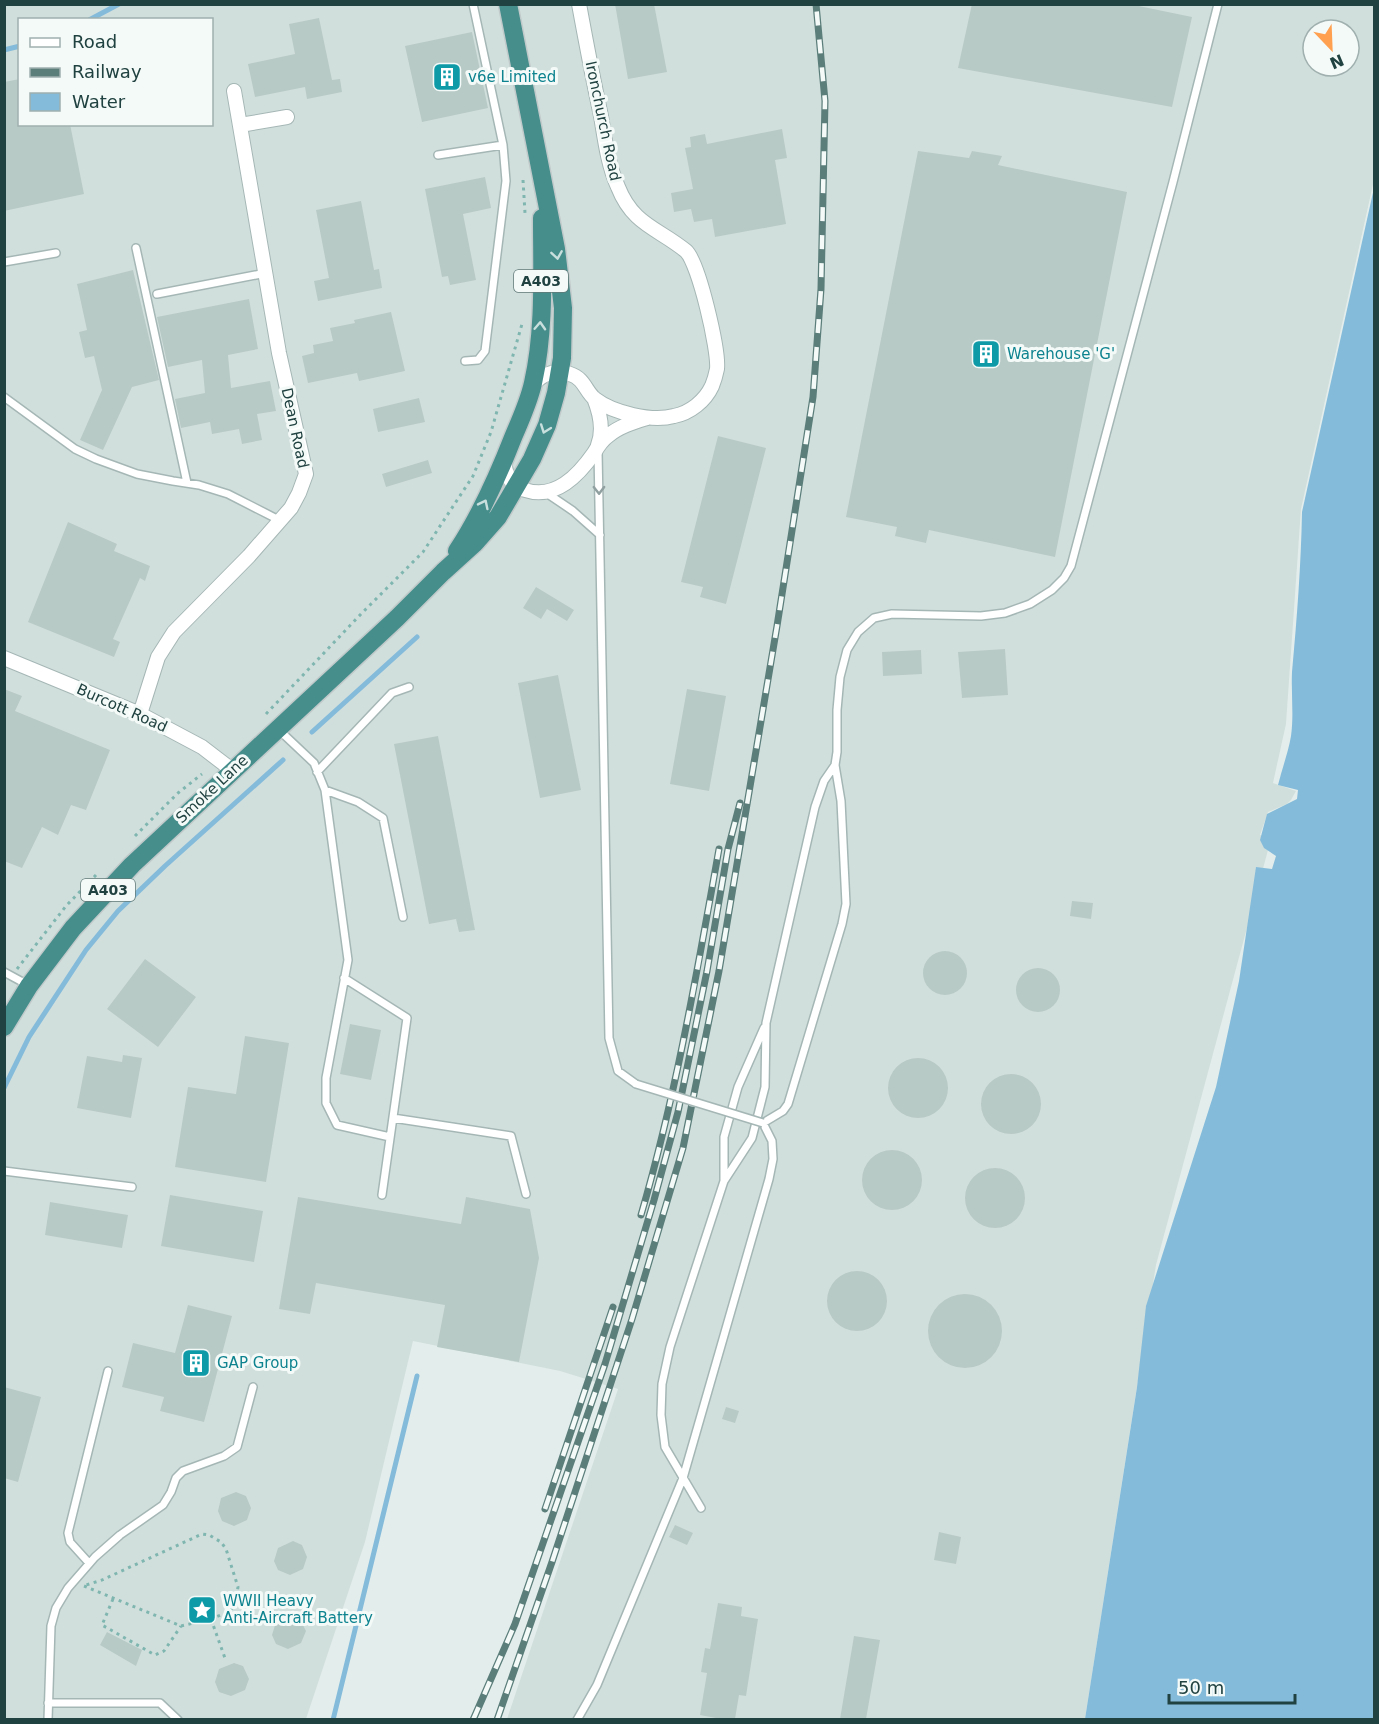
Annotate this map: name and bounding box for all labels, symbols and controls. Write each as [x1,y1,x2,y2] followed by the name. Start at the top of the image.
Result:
[18,18,213,126] legend
[1301,18,1361,78] north arrow
[72,31,117,52] text: Road
[1327,50,1347,73] text: N
[581,59,625,183] street label: Ironchurch Road
[72,61,142,82] text: Railway
[431,61,463,93] building icon: v6e Limited
[468,68,556,86] place label: v6e Limited
[72,91,126,112] text: Water
[551,250,563,260] one-way arrow
[514,270,568,292] road number: A403
[533,321,546,330] one-way arrow
[970,338,1002,370] building icon: Warehouse 'G'
[1007,345,1115,363] place label: Warehouse 'G'
[278,386,312,470] street label: Dean Road
[539,423,552,434] one-way arrow
[593,486,605,495] one-way arrow
[477,500,488,510] one-way arrow
[74,680,170,736] street label: Burcott Road
[172,751,252,827] street label: Smoke Lane
[81,879,135,901] road number: A403
[180,1347,212,1379] building icon: GAP Group
[217,1354,298,1372] place label: GAP Group
[223,1592,373,1627] place label: WWII Heavy Anti-Aircraft Battery
[186,1594,218,1626] place icon: WWII Heavy Anti-Aircraft Battery
[1169,1667,1295,1705] scale bar
[1178,1677,1224,1698] text: 50 m

